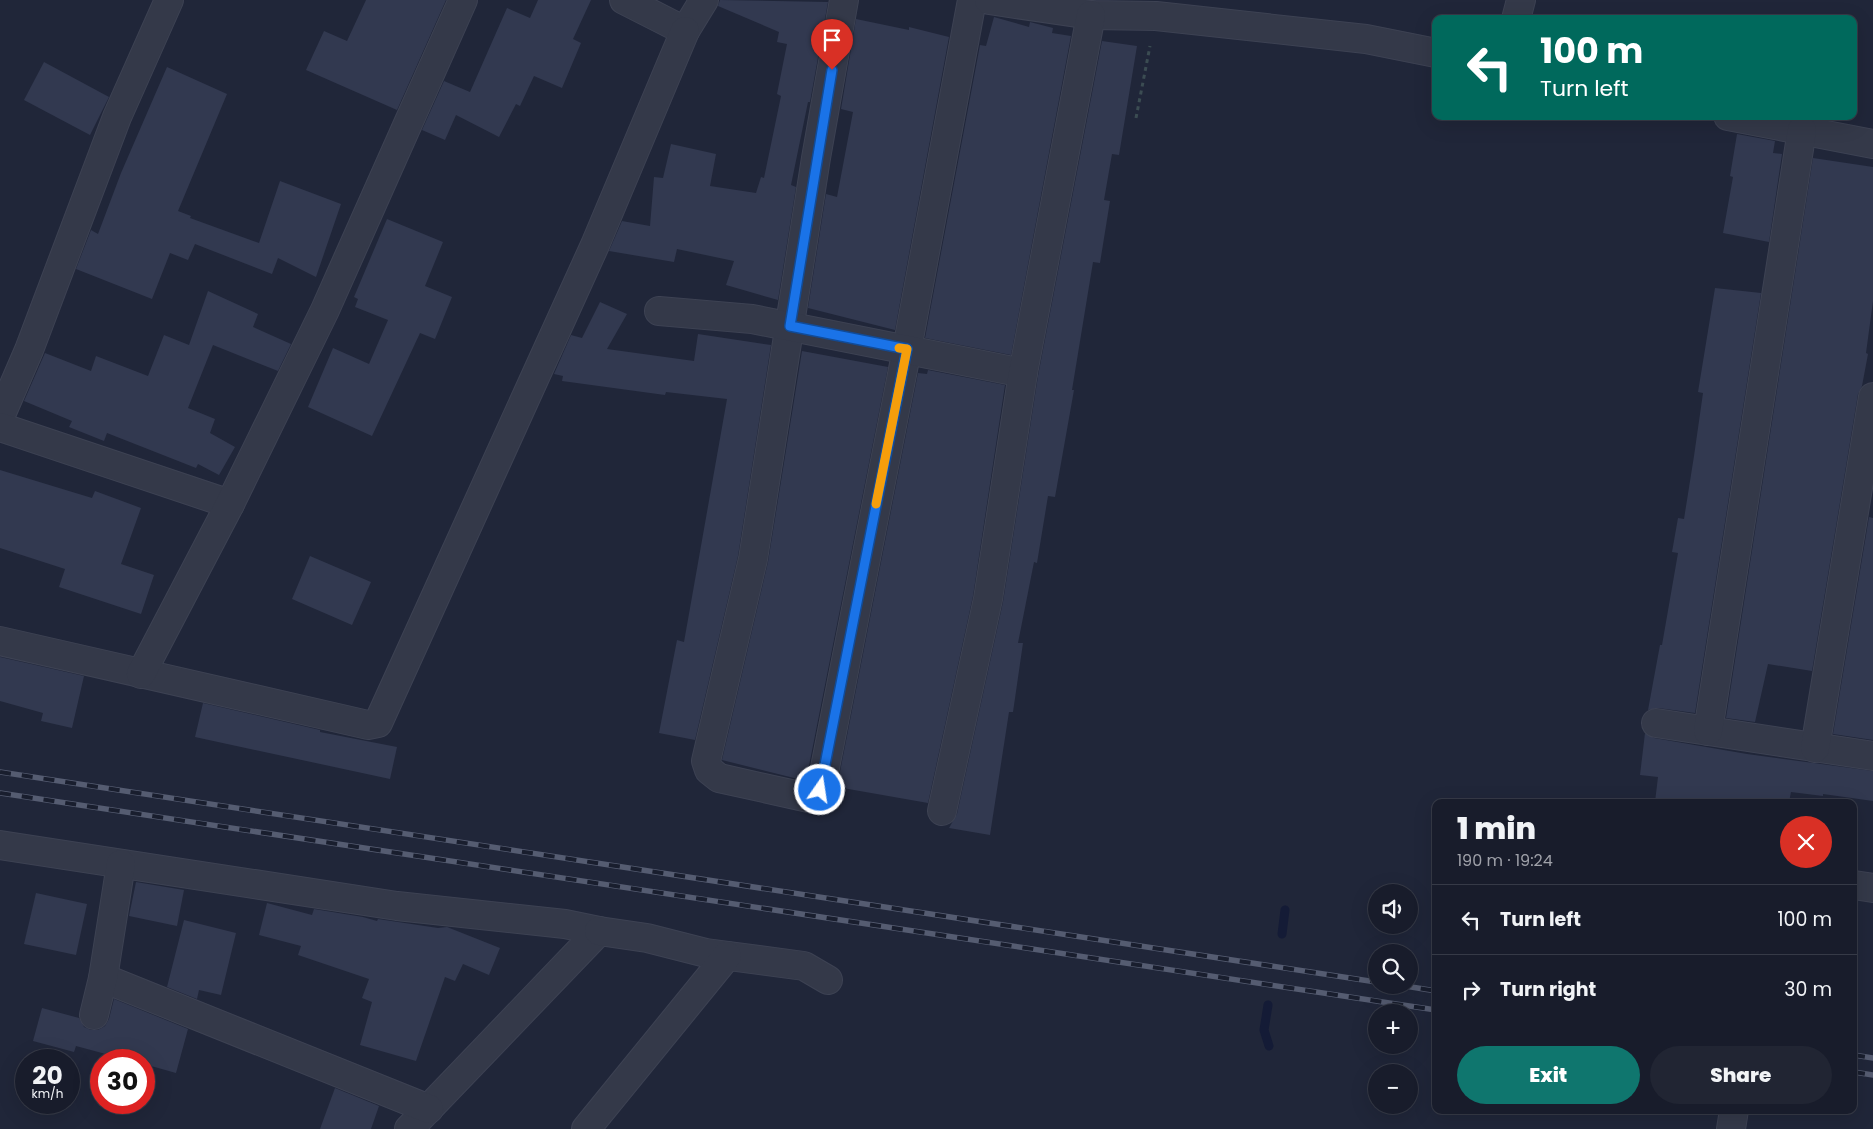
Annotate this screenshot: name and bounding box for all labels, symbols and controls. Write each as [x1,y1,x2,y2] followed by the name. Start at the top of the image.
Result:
[811,19,853,70] pin
[818,26,846,54] icon: arrive
[1540,26,1643,75] text: 100 m
[1457,35,1522,100] icon: left
[1540,73,1628,104] text: Turn left
[793,763,845,815] position arrow
[1457,807,1536,850] text: 1 min
[1780,816,1832,868] button: close
[1457,849,1553,872] text: 190 m · 19:24
[1368,884,1418,1114] map controls
[1368,884,1418,934] button: sound
[1457,906,1485,934] icon: left
[1500,906,1581,933] text: Turn left
[1777,906,1832,933] text: 100 m
[1368,944,1418,994] button: search
[1457,976,1485,1004] icon: right
[1500,976,1596,1003] text: Turn right
[1784,976,1832,1003] text: 30 m
[1368,1004,1418,1054] button: +
[1457,1046,1640,1104] button: Exit
[1650,1046,1832,1104] button: Share
[90,1049,155,1114] speed limit sign: 30
[32,1058,63,1093] text: 20
[1368,1064,1418,1114] button: −
[32,1085,63,1102] text: km/h

